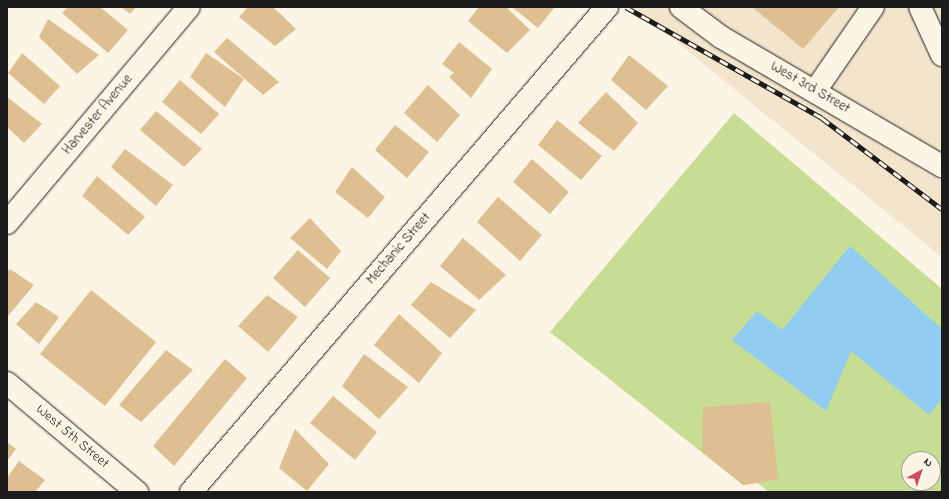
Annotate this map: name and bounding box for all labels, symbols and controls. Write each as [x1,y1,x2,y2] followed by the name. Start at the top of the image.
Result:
[767,58,853,118] street label: West 3rd Street
[59,71,137,159] street label: Harvester Avenue
[363,210,435,288] street label: Mechanic Street
[32,401,112,473] street label: West 5th Street
[901,451,941,491] north arrow
[920,454,936,471] text: N

